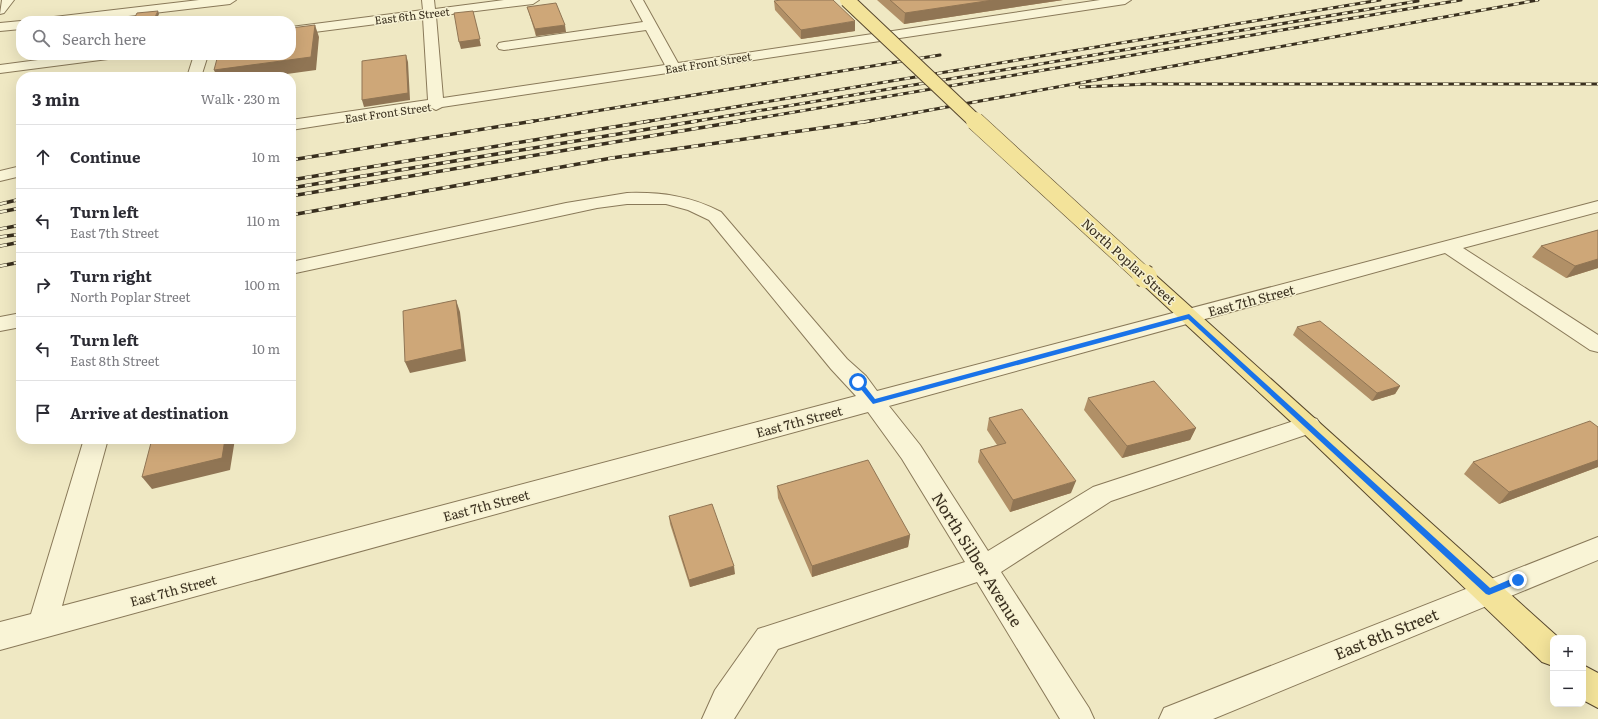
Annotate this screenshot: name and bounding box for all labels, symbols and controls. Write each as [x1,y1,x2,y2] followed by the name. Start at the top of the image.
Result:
[373,2,451,28] street label: East 6th Street
[16,16,296,60] search box
[30,27,52,49] icon: search
[62,27,146,50] text: Search here
[664,47,753,77] street label: East Front Street
[32,86,80,111] text: 3 min
[201,89,280,108] text: Walk · 230 m
[344,98,433,126] street label: East Front Street
[70,145,140,168] text: Continue
[32,146,54,168] icon: ahead
[252,147,280,166] text: 10 m
[70,200,139,223] text: Turn left
[32,210,54,232] icon: left
[247,211,280,230] text: 110 m
[1078,214,1181,309] street label: North Poplar Street
[70,223,159,242] text: East 7th Street
[70,264,152,287] text: Turn right
[32,274,54,296] icon: right
[244,275,280,294] text: 100 m
[1206,279,1297,321] street label: East 7th Street
[70,287,191,306] text: North Poplar Street
[70,328,139,351] text: Turn left
[32,338,54,360] icon: left
[252,339,280,358] text: 10 m
[70,351,160,370] text: East 8th Street
[849,373,867,391] route start
[754,400,845,442] street label: East 7th Street
[70,401,229,424] text: Arrive at destination
[32,402,54,424] icon: arrive
[441,484,532,526] street label: East 7th Street
[927,487,1029,631] street label: North Silber Avenue
[128,569,219,611] street label: East 7th Street
[1509,571,1527,589] route end
[1330,601,1442,665] street label: East 8th Street
[1550,635,1586,707] map controls
[1550,635,1586,671] button: +
[1550,671,1586,707] button: −

